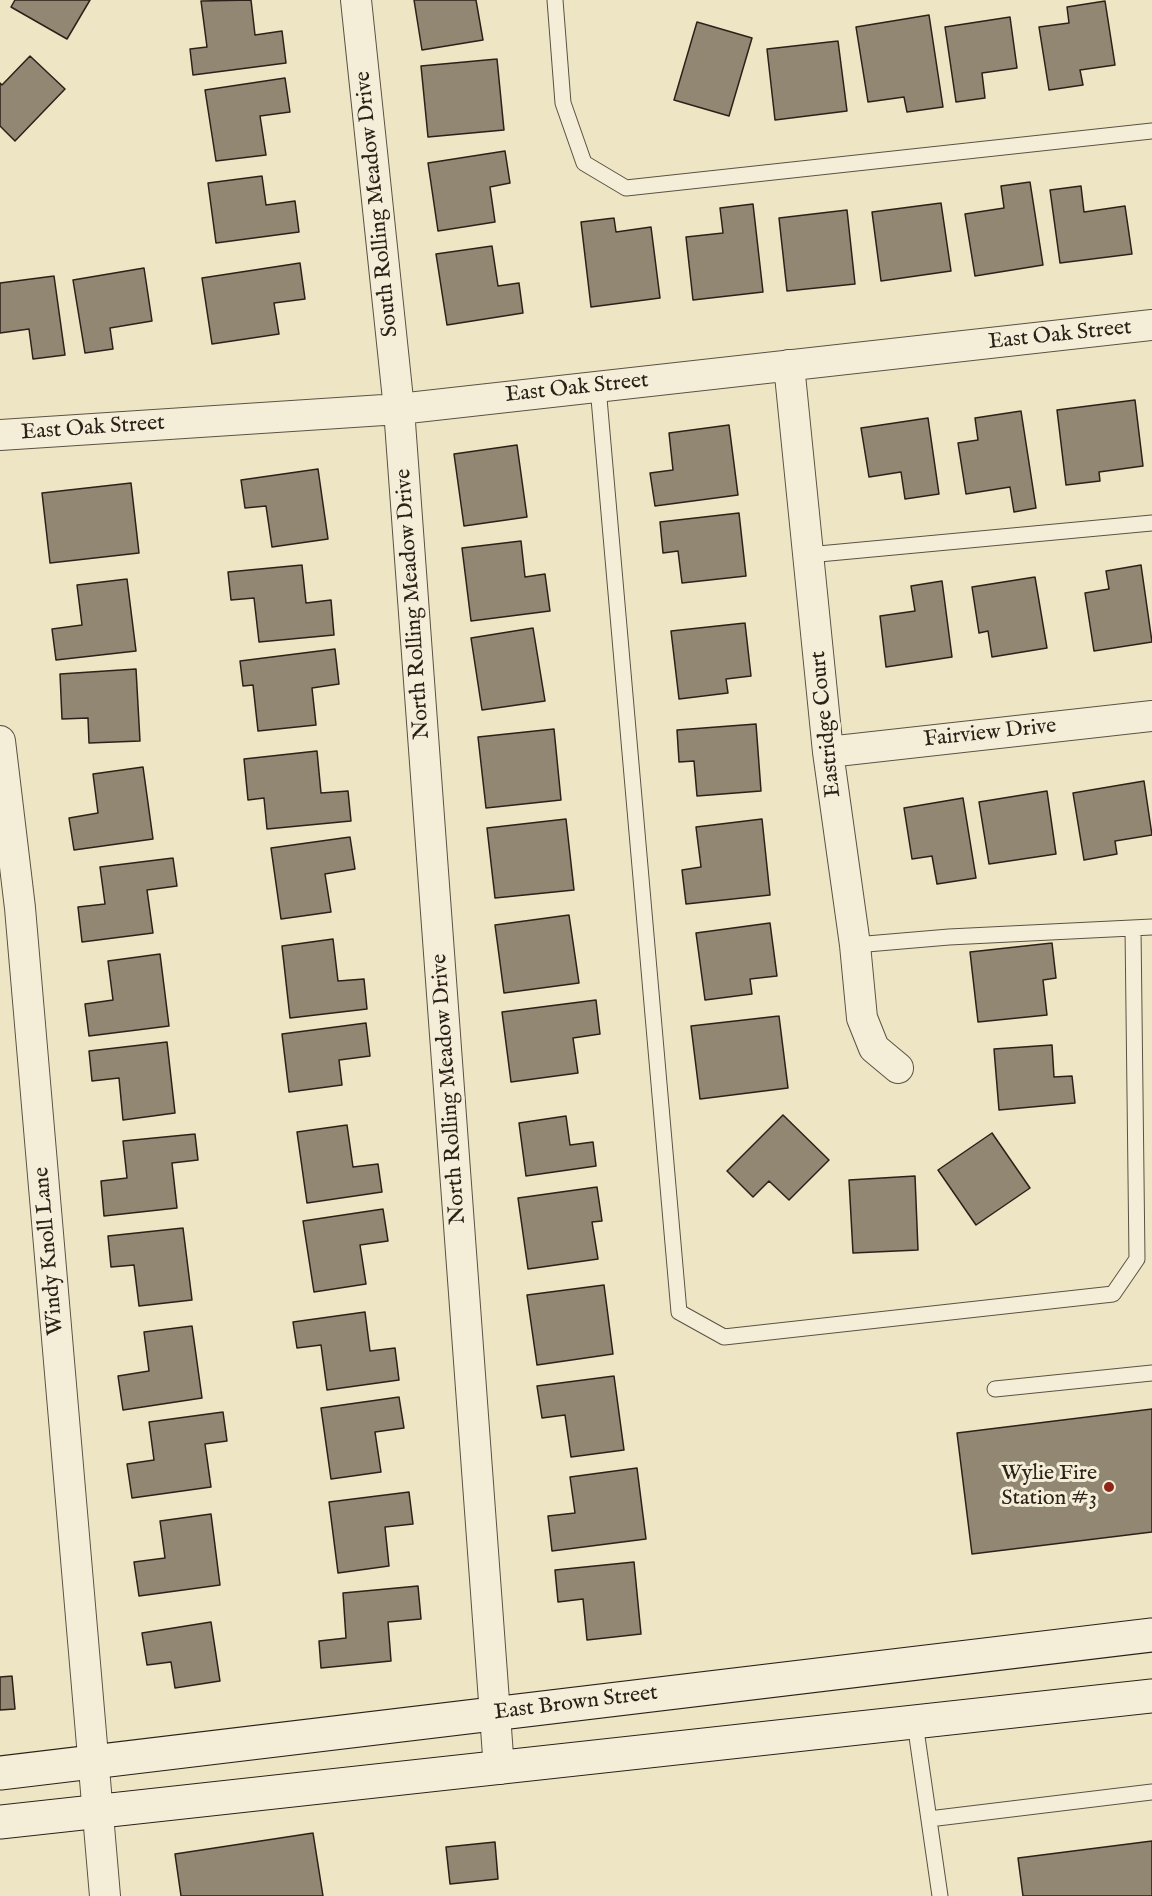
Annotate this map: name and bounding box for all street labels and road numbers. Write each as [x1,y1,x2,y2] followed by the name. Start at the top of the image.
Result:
[351,70,405,338] street label: South Rolling Meadow Drive
[987,315,1133,357] street label: East Oak Street
[504,368,650,410] street label: East Oak Street
[20,411,166,447] street label: East Oak Street
[391,468,437,740] street label: North Rolling Meadow Drive
[806,650,848,798] street label: Eastridge Court
[922,714,1058,754] street label: Fairview Drive
[427,953,473,1225] street label: North Rolling Meadow Drive
[29,1166,71,1336] street label: Windy Knoll Lane
[493,1681,659,1727] street label: East Brown Street

